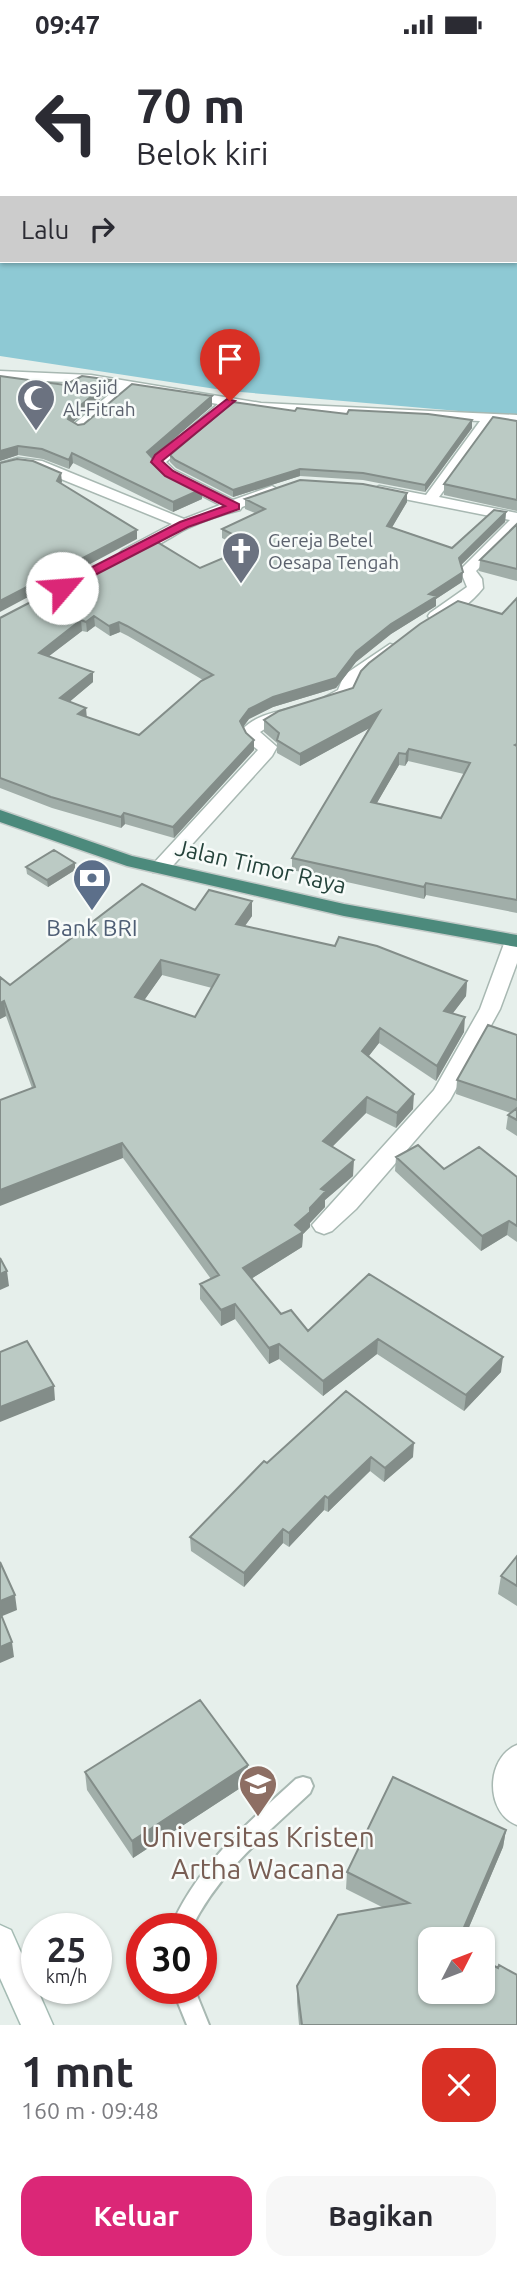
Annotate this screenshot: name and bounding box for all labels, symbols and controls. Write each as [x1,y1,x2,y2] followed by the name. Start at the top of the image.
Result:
[35,10,100,39] text: 09:47
[21,77,112,168] icon: left
[136,77,245,132] text: 70 m
[136,135,268,171] text: Belok kiri
[83,210,121,248] icon: right
[21,215,69,244] text: Lalu
[200,329,260,401] pin
[211,340,249,378] icon: arrive
[63,376,136,420] place label: Masjid Al-Fitrah
[15,377,57,432] mosque icon: Masjid Al-Fitrah
[268,529,399,573] place label: Gereja Betel Oesapa Tengah
[220,530,262,585] church icon: Gereja Betel Oesapa Tengah
[25,551,99,625] position arrow
[173,834,349,898] street label: Jalan Timor Raya
[71,857,113,912] bank icon: Bank BRI
[46,915,138,940] place label: Bank BRI
[237,1763,279,1818] school or university icon: Universitas Kristen Artha Wacana
[141,1821,375,1884] place label: Universitas Kristen Artha Wacana
[126,1913,217,2004] speed limit sign: 30
[418,1927,495,2004] north arrow
[418,1927,495,2004] map controls
[47,1929,86,1969] text: 25
[46,1966,87,1986] text: km/h
[21,2048,134,2095] text: 1 mnt
[422,2048,496,2122] button: close
[21,2098,159,2123] text: 160 m · 09:48
[21,2176,252,2256] button: Keluar
[266,2176,496,2256] button: Bagikan

